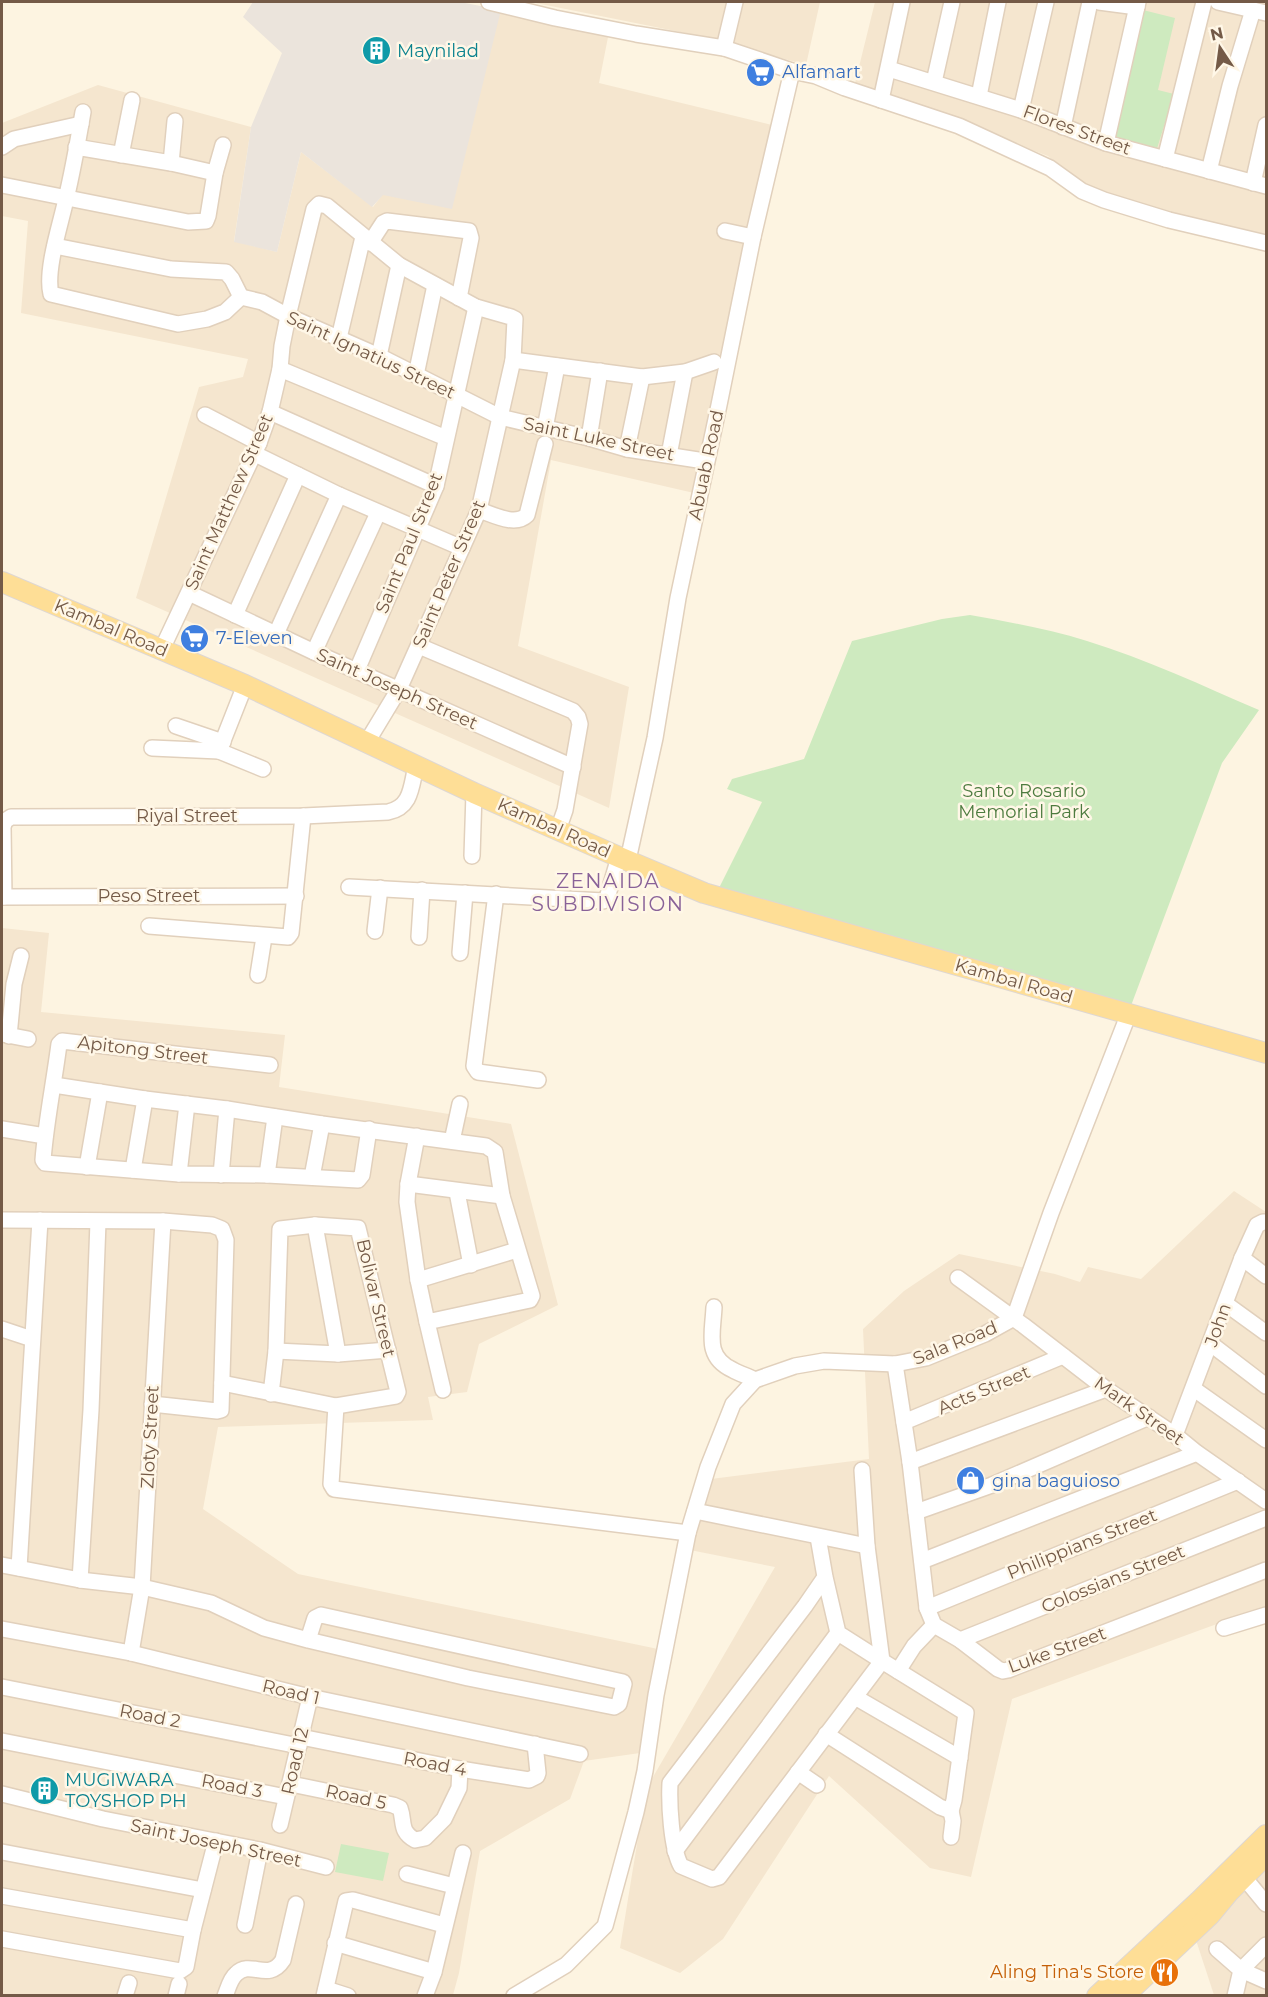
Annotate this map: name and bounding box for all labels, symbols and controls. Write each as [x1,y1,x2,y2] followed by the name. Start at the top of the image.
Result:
[1190,18,1250,78] north arrow
[1208,23,1225,45] text: N
[360,35,392,67] building icon: Maynilad
[397,40,479,62] place label: Maynilad
[745,56,777,88] supermarket icon: Alfamart
[782,61,861,83] place label: Alfamart
[1020,100,1134,160] street label: Flores Street
[283,306,459,404] street label: Saint Ignatius Street
[684,408,728,522] street label: Abuab Road
[180,410,278,594] street label: Saint Matthew Street
[522,412,676,466] street label: Saint Luke Street
[371,469,447,617] street label: Saint Paul Street
[408,497,490,651] street label: Saint Peter Street
[51,594,171,662] street label: Kambal Road
[179,622,211,654] supermarket icon: 7-Eleven
[216,627,293,649] place label: 7-Eleven
[313,644,481,734] street label: Saint Joseph Street
[958,780,1090,823] park label: Santo Rosario Memorial Park
[494,793,614,863] street label: Kambal Road
[136,805,238,827] street label: Riyal Street
[531,869,685,916] district label: ZENAIDA SUBDIVISION
[98,885,200,907] street label: Peso Street
[952,954,1076,1008] street label: Kambal Road
[76,1031,210,1069] street label: Apitong Street
[352,1237,400,1359] street label: Bolivar Street
[1200,1300,1236,1351] street label: John
[910,1316,1000,1370] street label: Sala Road
[934,1361,1034,1419] street label: Acts Street
[1090,1372,1188,1450] street label: Mark Street
[136,1385,164,1489] street label: Zloty Street
[955,1465,987,1497] shop icon: gina baguioso
[992,1470,1120,1492] place label: gina baguioso
[1004,1504,1160,1584] street label: Philippians Street
[1038,1540,1188,1618] street label: Colossians Street
[1005,1622,1109,1678] street label: Luke Street
[260,1675,322,1709] street label: Road 1
[117,1699,183,1733] street label: Road 2
[277,1725,313,1797] street label: Road 12
[402,1747,468,1781] street label: Road 4
[65,1769,187,1812] place label: MUGIWARA TOYSHOP PH
[200,1769,264,1803] street label: Road 3
[28,1774,60,1806] building icon: MUGIWARA TOYSHOP PH
[323,1780,389,1814] street label: Road 5
[129,1814,303,1872] street label: Saint Joseph Street
[1149,1956,1181,1988] restaurant icon: Aling Tina's Store
[990,1961,1144,1983] place label: Aling Tina's Store

